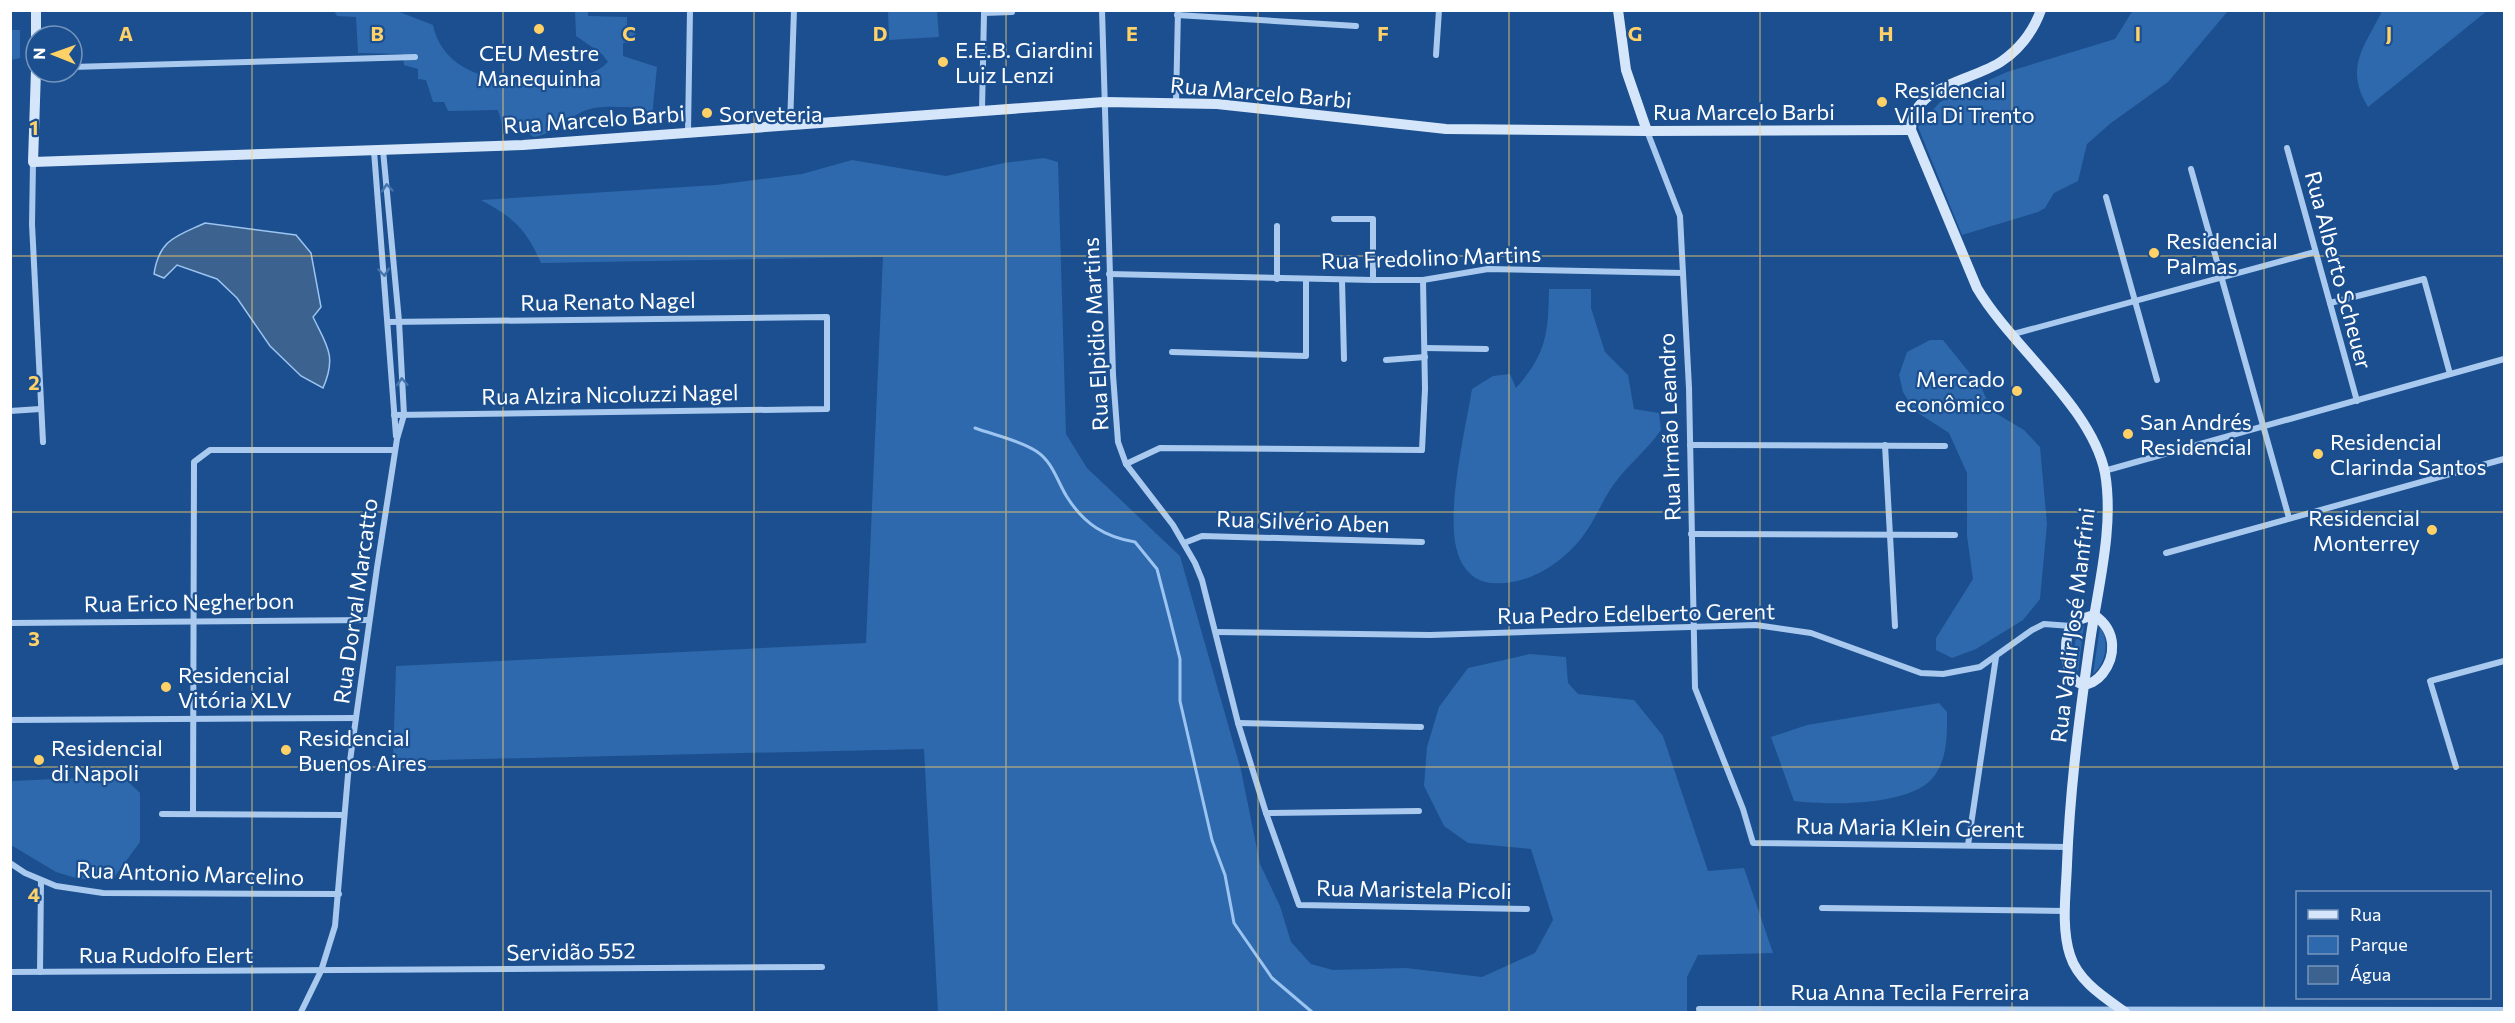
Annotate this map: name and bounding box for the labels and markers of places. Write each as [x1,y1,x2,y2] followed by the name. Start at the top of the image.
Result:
[532,22,546,36] marker: CEU Mestre Manequinha
[955,36,1093,88] place label: E.E.B. Giardini Luiz Lenzi
[477,39,601,91] place label: CEU Mestre Manequinha
[936,55,950,69] marker: E.E.B. Giardini Luiz Lenzi
[1894,76,2035,128] place label: Residencial Villa Di Trento
[1875,95,1889,109] marker: Residencial Villa Di Trento
[719,100,823,127] place label: Sorveteria
[700,106,714,120] marker: Sorveteria
[2166,227,2278,279] place label: Residencial Palmas
[2147,246,2161,260] marker: Residencial Palmas
[1895,365,2005,417] place label: Mercado econômico
[2010,384,2024,398] marker: Mercado econômico
[2140,408,2252,460] place label: San Andrés Residencial
[2121,427,2135,441] marker: San Andrés Residencial
[2330,428,2486,480] place label: Residencial Clarinda Santos
[2311,447,2325,461] marker: Residencial Clarinda Santos
[2308,504,2420,556] place label: Residencial Monterrey
[2425,523,2439,537] marker: Residencial Monterrey
[178,661,292,713] place label: Residencial Vitória XLV
[159,680,173,694] marker: Residencial Vitória XLV
[298,724,427,776] place label: Residencial Buenos Aires
[51,734,163,786] place label: Residencial di Napoli
[279,743,293,757] marker: Residencial Buenos Aires
[32,753,46,767] marker: Residencial di Napoli

